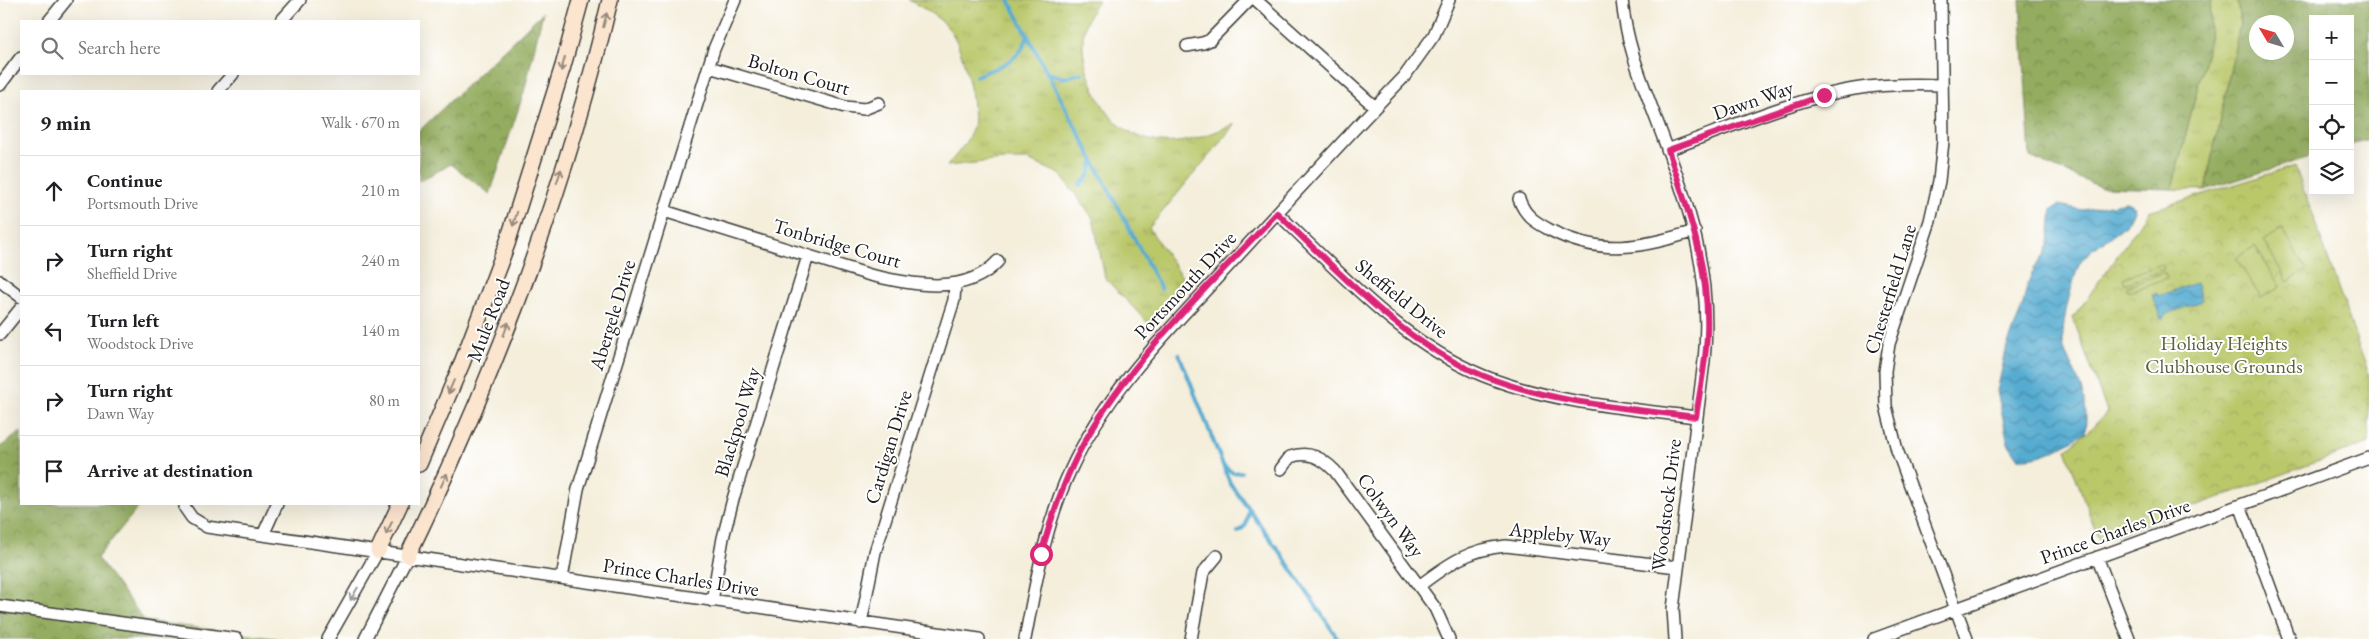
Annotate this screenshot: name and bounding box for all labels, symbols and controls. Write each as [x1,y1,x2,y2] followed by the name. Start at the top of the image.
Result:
[601,13,610,29] one-way arrow
[2249,15,2294,60] north arrow
[2309,15,2354,195] map controls
[2309,15,2354,60] button: +
[20,20,420,75] search box
[38,34,66,62] icon: search
[78,35,160,60] text: Search here
[745,47,853,101] street label: Bolton Court
[558,55,568,71] one-way arrow
[2309,60,2354,105] button: −
[1709,74,1797,126] street label: Dawn Way
[1813,84,1836,107] route end
[2309,105,2354,150] button: locate
[40,109,91,136] text: 9 min
[321,112,400,133] text: Walk · 670 m
[2309,150,2354,195] button: layers
[87,168,162,193] text: Continue
[555,168,565,184] one-way arrow
[40,177,68,205] icon: ahead
[361,180,400,201] text: 210 m
[87,193,198,214] text: Portsmouth Drive
[509,211,519,227] one-way arrow
[770,212,905,274] street label: Tonbridge Court
[1858,221,1922,357] street label: Chesterfield Lane
[1128,225,1242,345] street label: Portsmouth Drive
[87,238,173,263] text: Turn right
[40,247,68,275] icon: right
[361,250,400,271] text: 240 m
[1350,253,1454,344] street label: Sheffield Drive
[583,256,641,374] street label: Abergele Drive
[87,263,177,284] text: Sheffield Drive
[460,274,516,365] street label: Mule Road
[87,308,159,333] text: Turn left
[40,317,68,345] icon: left
[361,320,400,341] text: 140 m
[502,322,511,338] one-way arrow
[2145,330,2303,379] park label: Holiday Heights Clubhouse Grounds
[87,333,194,354] text: Woodstock Drive
[708,364,766,480] street label: Blackpool Way
[87,378,173,403] text: Turn right
[446,379,456,394] one-way arrow
[40,387,68,415] icon: right
[858,387,918,507] street label: Cardigan Drive
[369,390,400,411] text: 80 m
[87,403,154,424] text: Dawn Way
[1645,437,1687,573] street label: Woodstock Drive
[40,457,68,485] icon: arrive
[87,458,253,483] text: Arrive at destination
[1352,468,1431,563] street label: Colwyn Way
[440,473,450,488] one-way arrow
[2036,492,2194,570] street label: Prince Charles Drive
[1507,516,1612,552] street label: Appleby Way
[384,520,394,535] one-way arrow
[1030,543,1053,566] route start
[601,552,761,602] street label: Prince Charles Drive
[348,586,358,600] one-way arrow

